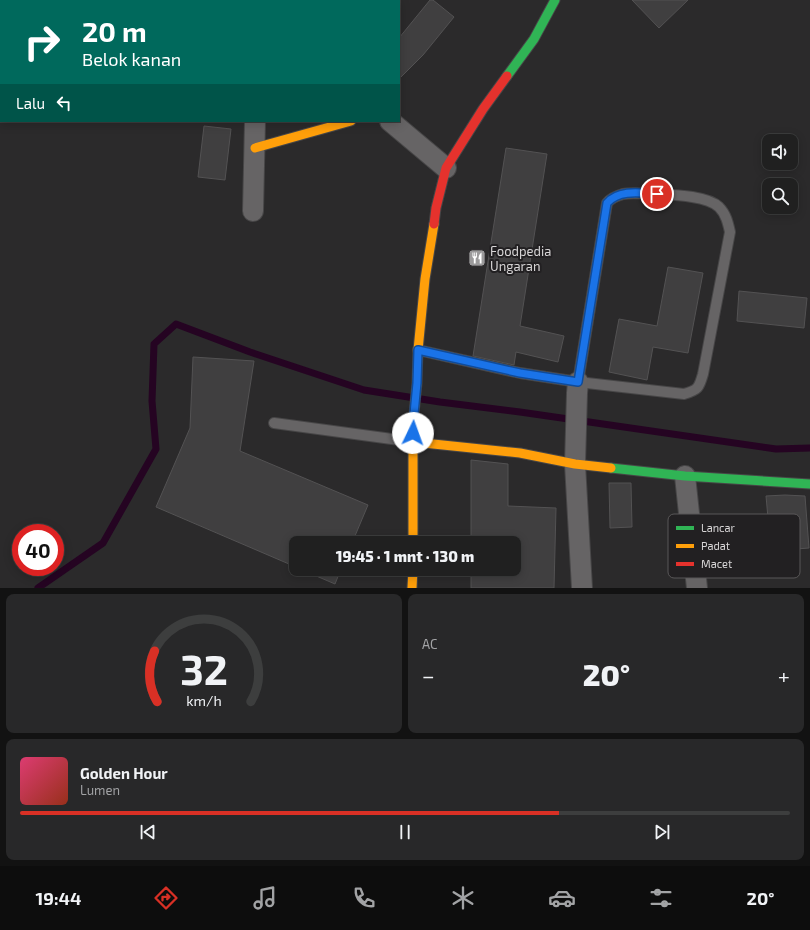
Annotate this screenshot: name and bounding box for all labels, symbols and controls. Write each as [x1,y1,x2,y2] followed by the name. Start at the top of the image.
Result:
[82,14,147,48] text: 20 m
[16,16,68,68] icon: right
[82,48,181,70] text: Belok kanan
[53,92,75,114] icon: left
[16,94,45,112] text: Lalu
[762,134,798,214] map controls
[762,134,798,170] button: sound
[640,177,674,211] pin
[762,178,798,214] button: search
[646,183,668,205] icon: arrive
[490,243,551,274] place label: Foodpedia Ungaran
[467,248,487,268] restaurant icon: Foodpedia Ungaran
[392,412,434,454] position arrow
[668,514,800,578] legend
[701,521,736,534] text: Lancar
[12,524,64,576] speed limit sign: 40
[701,539,730,552] text: Padat
[336,547,474,565] text: 19:45 · 1 mnt · 130 m
[701,557,732,570] text: Macet
[422,636,437,652] text: AC
[180,642,228,692] text: 32
[583,656,630,692] text: 20°
[422,662,435,688] text: −
[778,662,790,688] text: +
[186,691,222,708] text: km/h
[80,764,168,782] text: Golden Hour
[80,782,120,798] text: Lumen
[137,821,159,843] icon: previous
[394,821,416,843] icon: pause
[651,821,673,843] icon: next
[152,884,180,912] icon: directions
[251,884,279,912] icon: music
[350,884,378,912] icon: phone
[449,884,477,912] icon: climate
[548,884,576,912] icon: car
[647,884,675,912] icon: filters
[36,887,81,909] text: 19:44
[746,887,774,909] text: 20°

